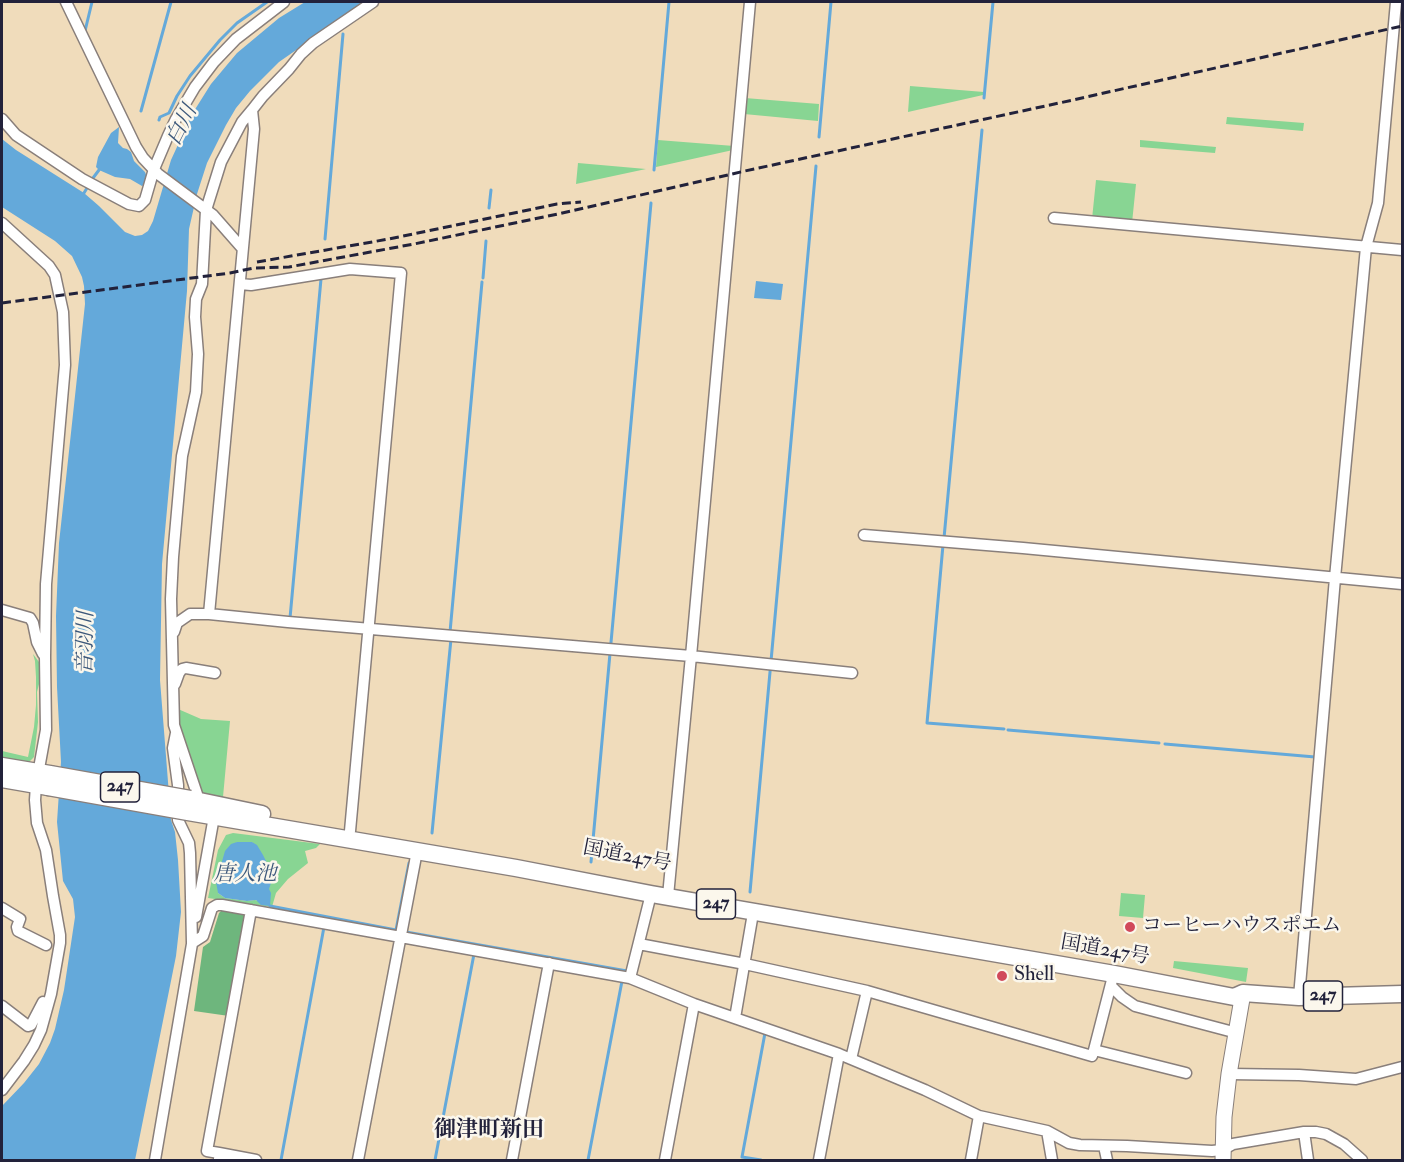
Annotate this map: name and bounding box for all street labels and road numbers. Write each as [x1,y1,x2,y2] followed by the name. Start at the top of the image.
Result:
[100,772,140,802] road number: 247
[581,837,673,877] street label: 国道247号
[696,889,736,919] road number: 247
[1059,931,1151,971] street label: 国道247号
[1304,981,1342,1011] road number: 247

